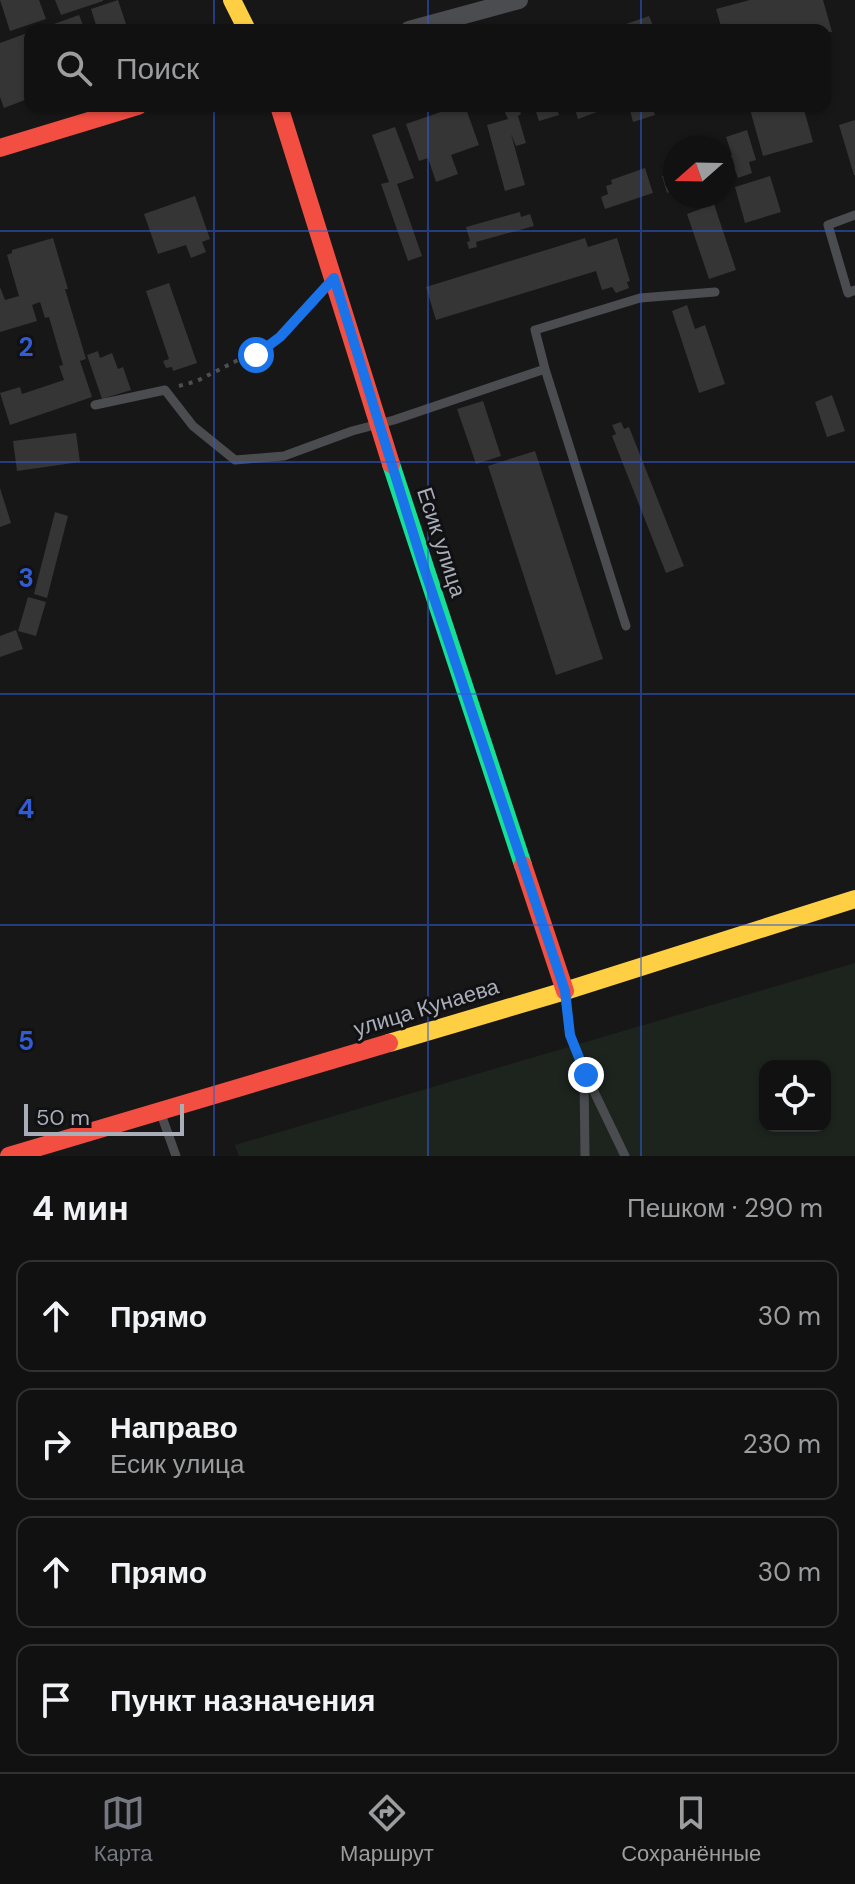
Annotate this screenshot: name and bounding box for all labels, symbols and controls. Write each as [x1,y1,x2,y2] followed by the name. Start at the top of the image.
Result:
[24,24,831,112] search box
[52,46,96,90] icon: search
[116,49,199,88] text: Поиск
[663,136,735,208] north arrow
[18,330,34,364] text: 2
[238,337,274,373] route start
[410,484,473,601] street label: Есик улица
[18,561,34,595] text: 3
[18,792,34,826] text: 4
[350,971,503,1043] street label: улица Кунаева
[18,1024,34,1058] text: 5
[568,1057,604,1093] route end
[759,1060,831,1132] map controls
[759,1060,831,1132] button: locate
[24,1100,184,1136] scale bar
[36,1103,90,1132] text: 50 m
[32,1186,129,1231] text: 4 мин
[627,1191,823,1225] text: Пешком · 290 m
[34,1294,78,1338] icon: ahead
[110,1297,207,1336] text: Прямо
[758,1299,821,1333] text: 30 m
[110,1408,238,1447] text: Направо
[34,1422,78,1466] icon: right
[743,1427,821,1461] text: 230 m
[110,1447,244,1481] text: Есик улица
[34,1550,78,1594] icon: ahead
[110,1553,207,1592] text: Прямо
[758,1555,821,1589] text: 30 m
[34,1678,78,1722] icon: arrive
[110,1681,375,1720] text: Пункт назначения
[94,1791,153,1868] tab: Карта
[340,1791,434,1868] tab: Маршрут
[621,1791,761,1868] tab: Сохранённые

